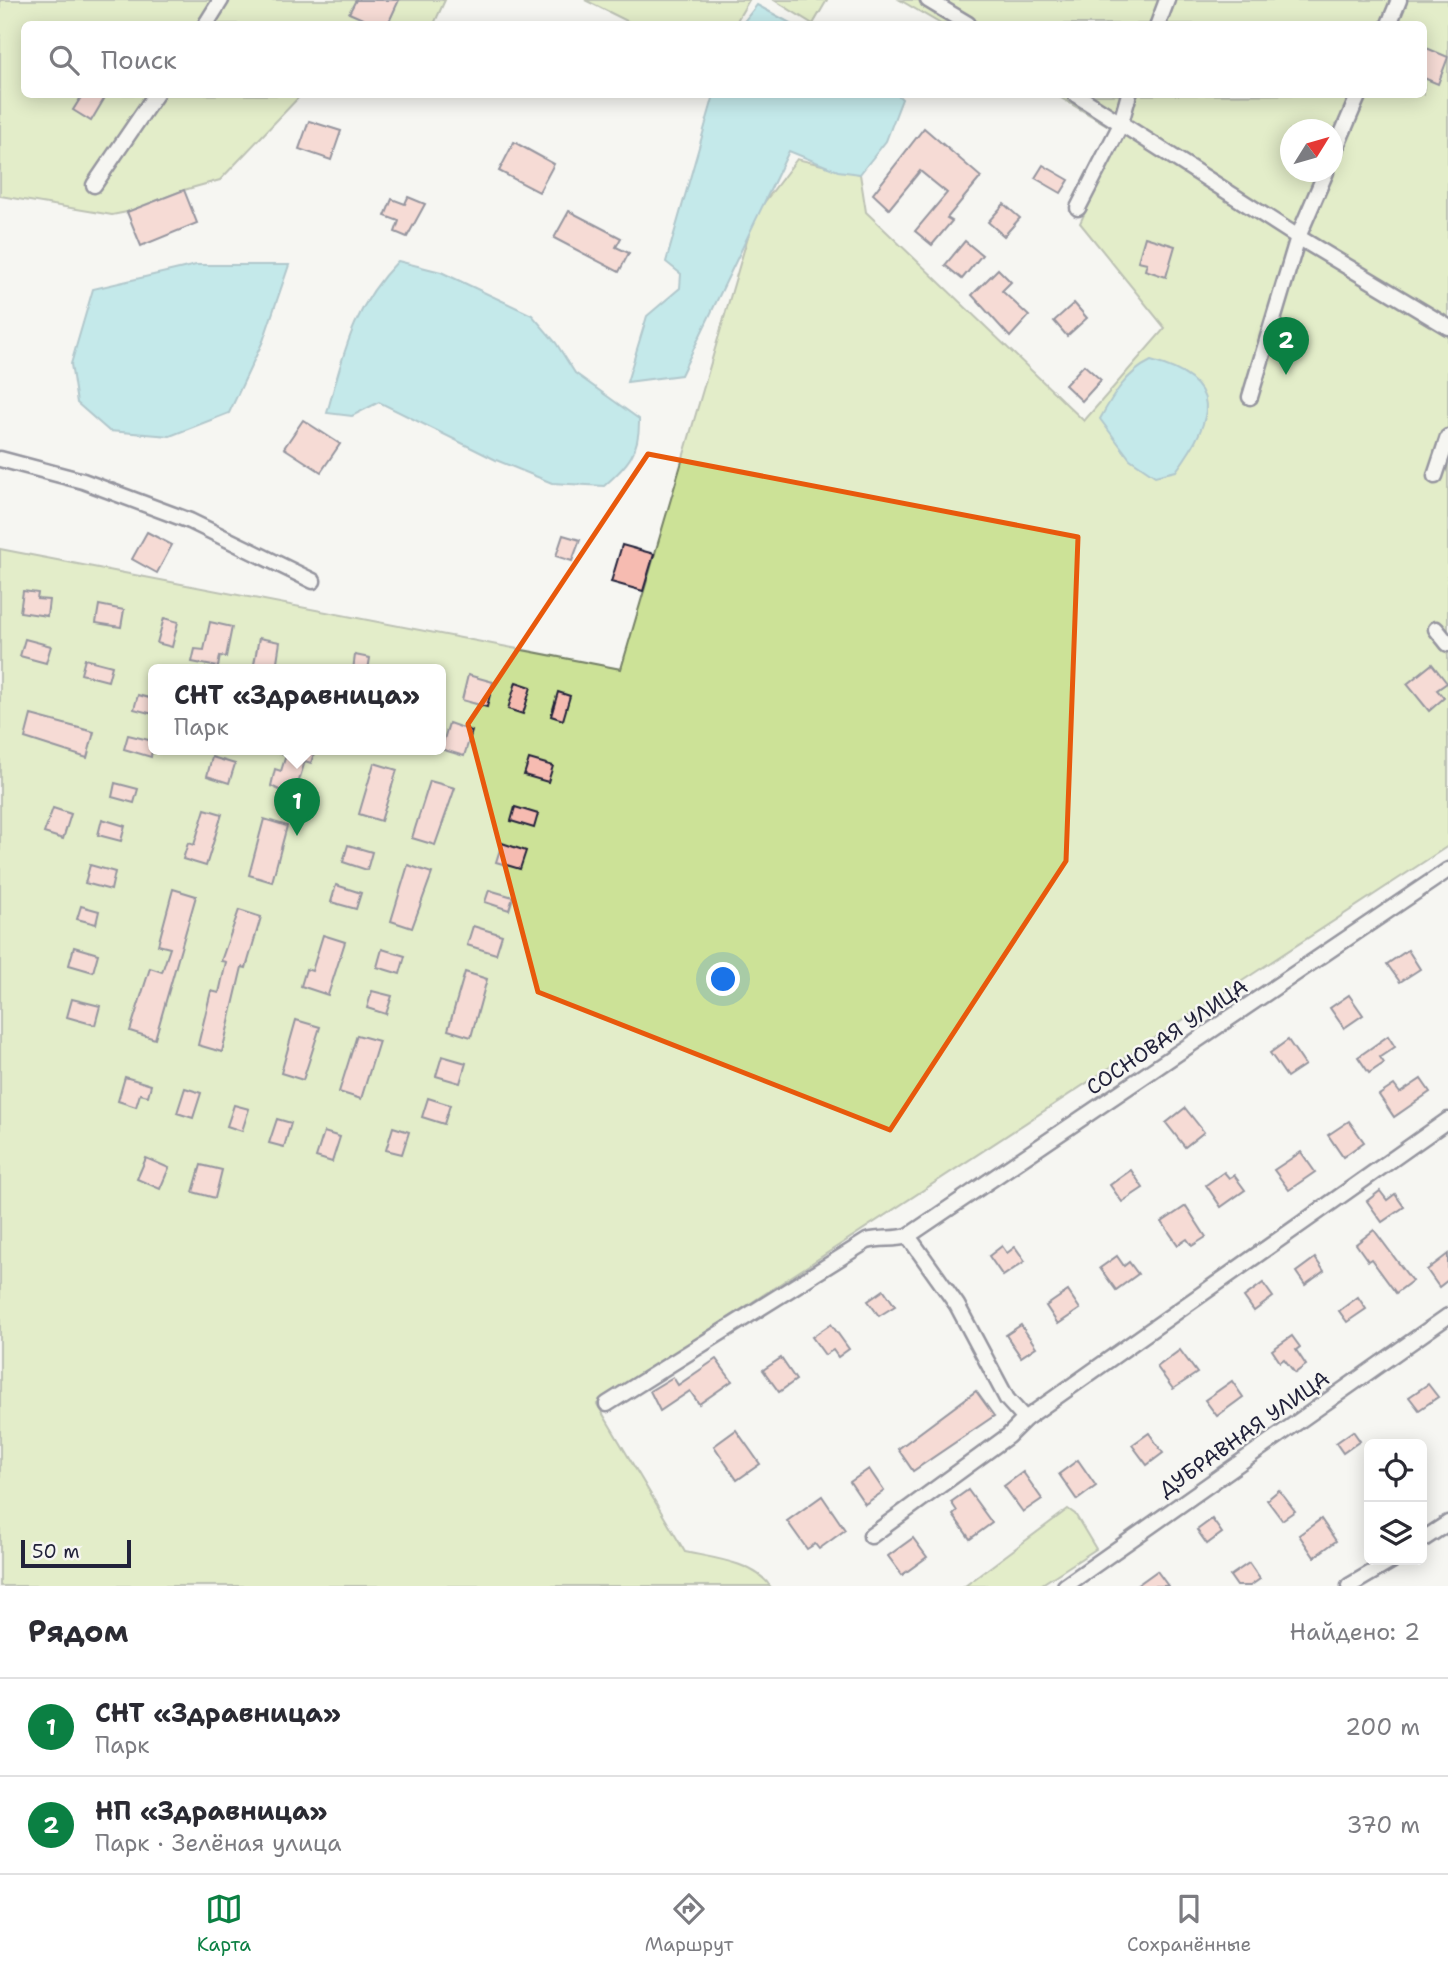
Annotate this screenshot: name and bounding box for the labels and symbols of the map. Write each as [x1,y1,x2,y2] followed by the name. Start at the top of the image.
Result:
[1280,119,1343,182] north arrow
[1263,317,1309,375] pin: 2
[274,778,320,836] pin: 1
[706,962,740,996] your location
[1081,972,1253,1102] street label: СОСНОВАЯ УЛИЦА
[1153,1364,1335,1504] street label: ДУБРАВНАЯ УЛИЦА
[21,1537,131,1569] scale bar

